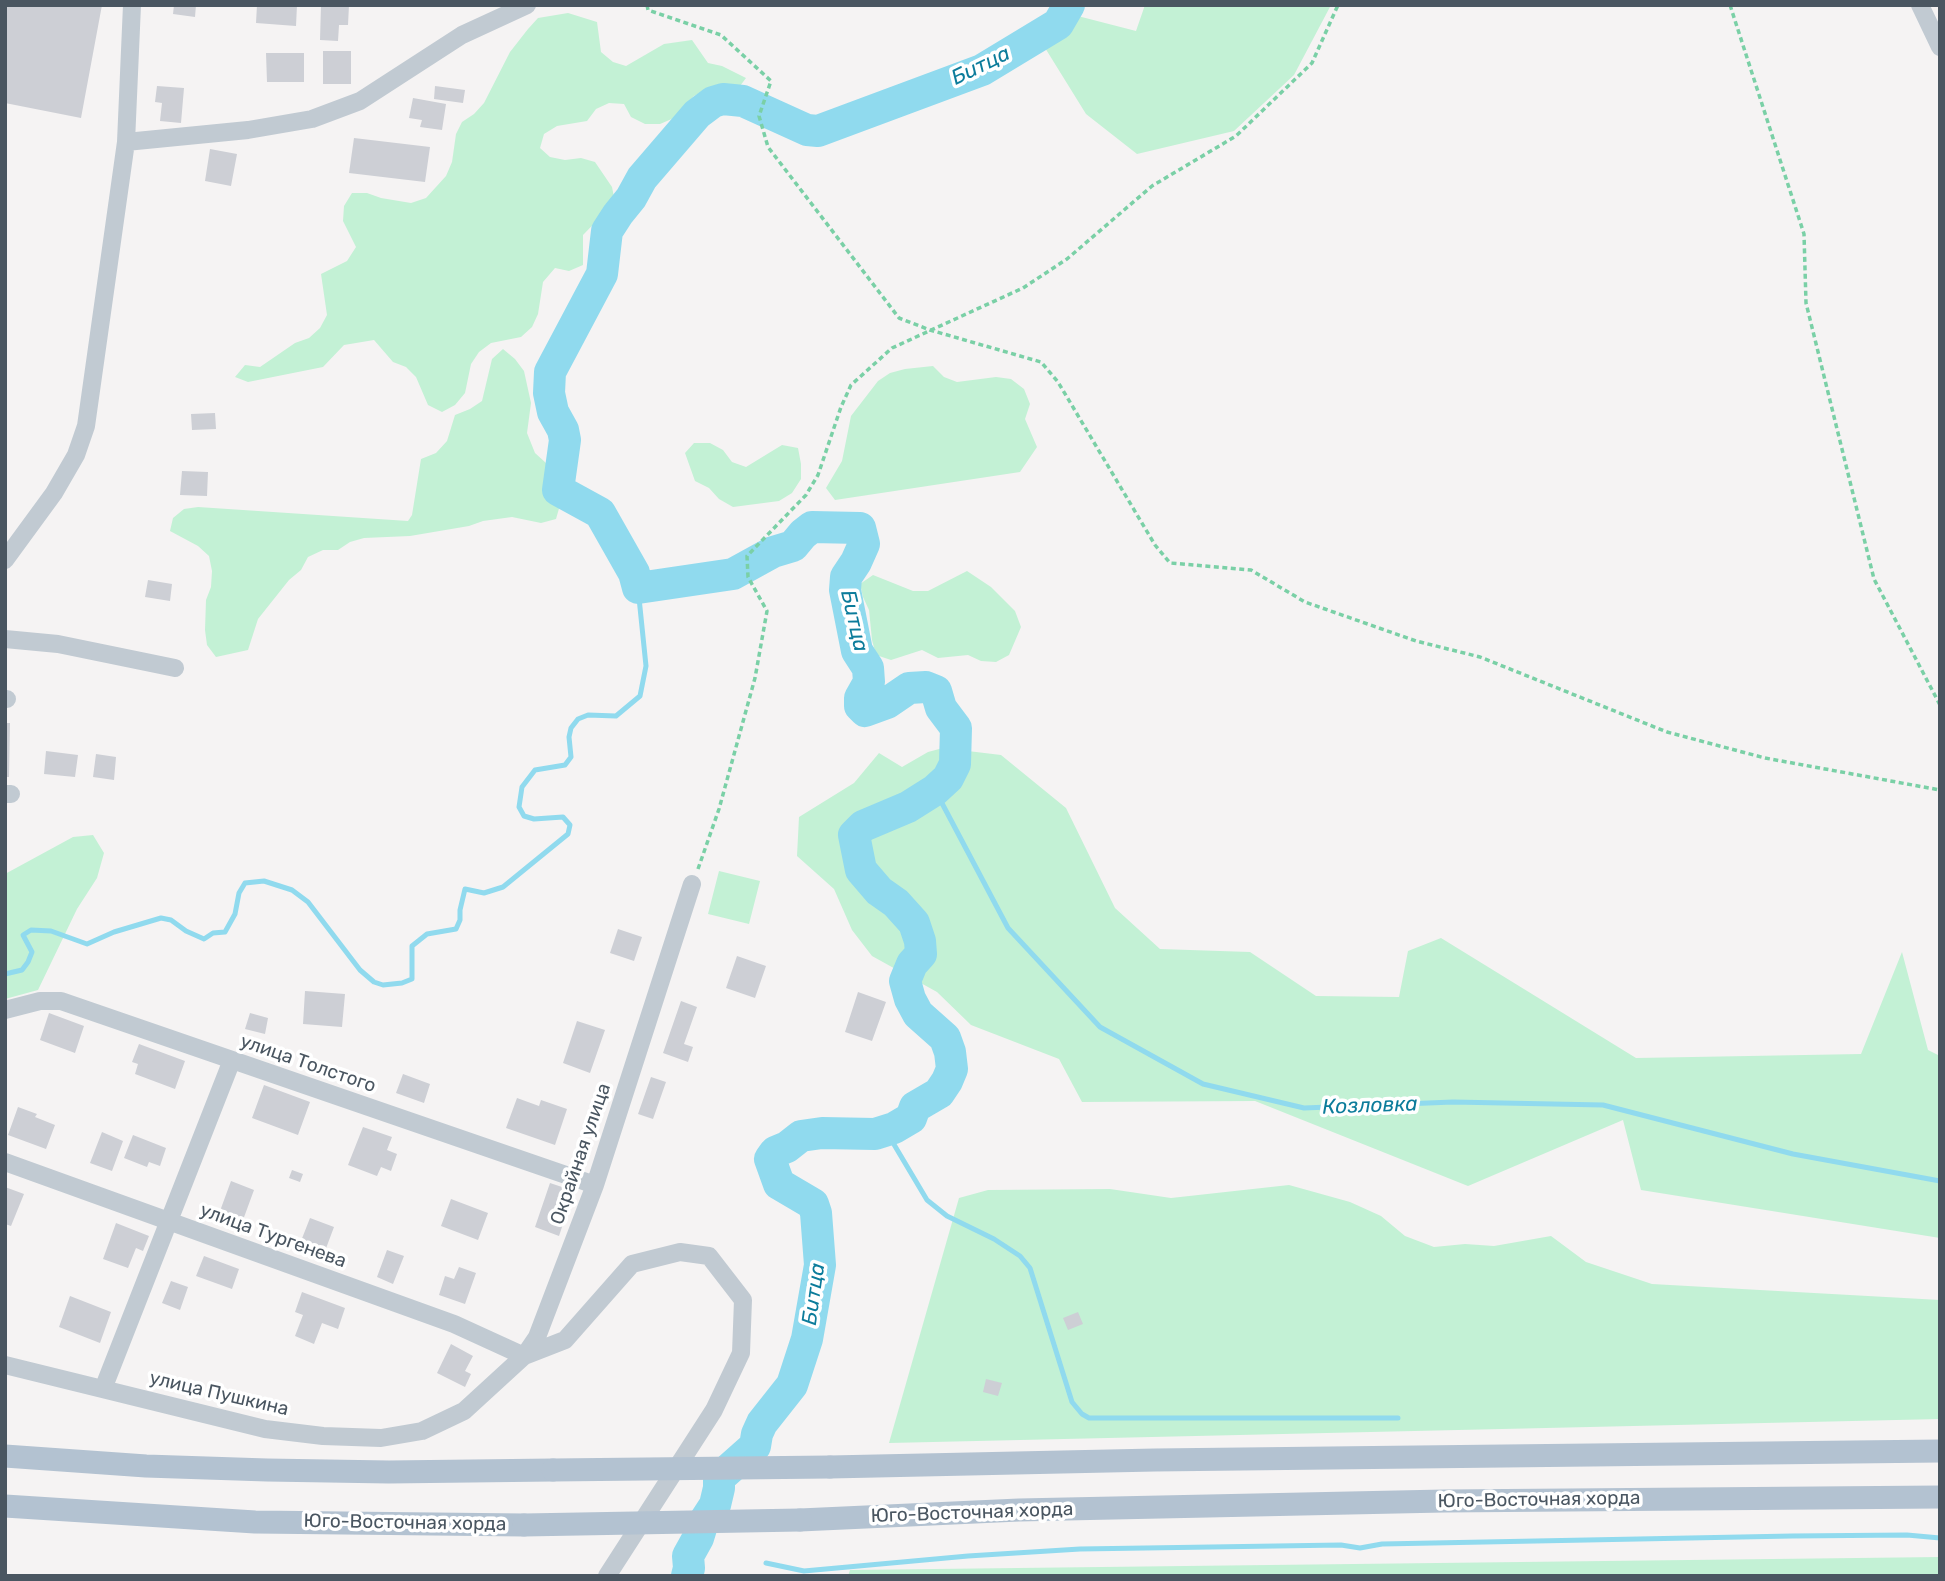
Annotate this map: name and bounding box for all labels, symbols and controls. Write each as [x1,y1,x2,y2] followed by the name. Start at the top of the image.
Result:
[947,41,1015,91] water label: Битца
[835,588,873,654] water label: Битца
[237,1030,379,1098] street label: улица Толстого
[546,1080,616,1228] street label: Окрайная улица
[1322,1092,1418,1120] water label: Козловка
[197,1199,349,1273] street label: улица Тургенева
[797,1261,831,1327] water label: Битца
[147,1367,291,1421] street label: улица Пушкина
[1438,1487,1640,1513] street label: Юго-Восточная хорда
[870,1498,1074,1528] street label: Юго-Восточная хорда
[304,1510,506,1536] street label: Юго-Восточная хорда

